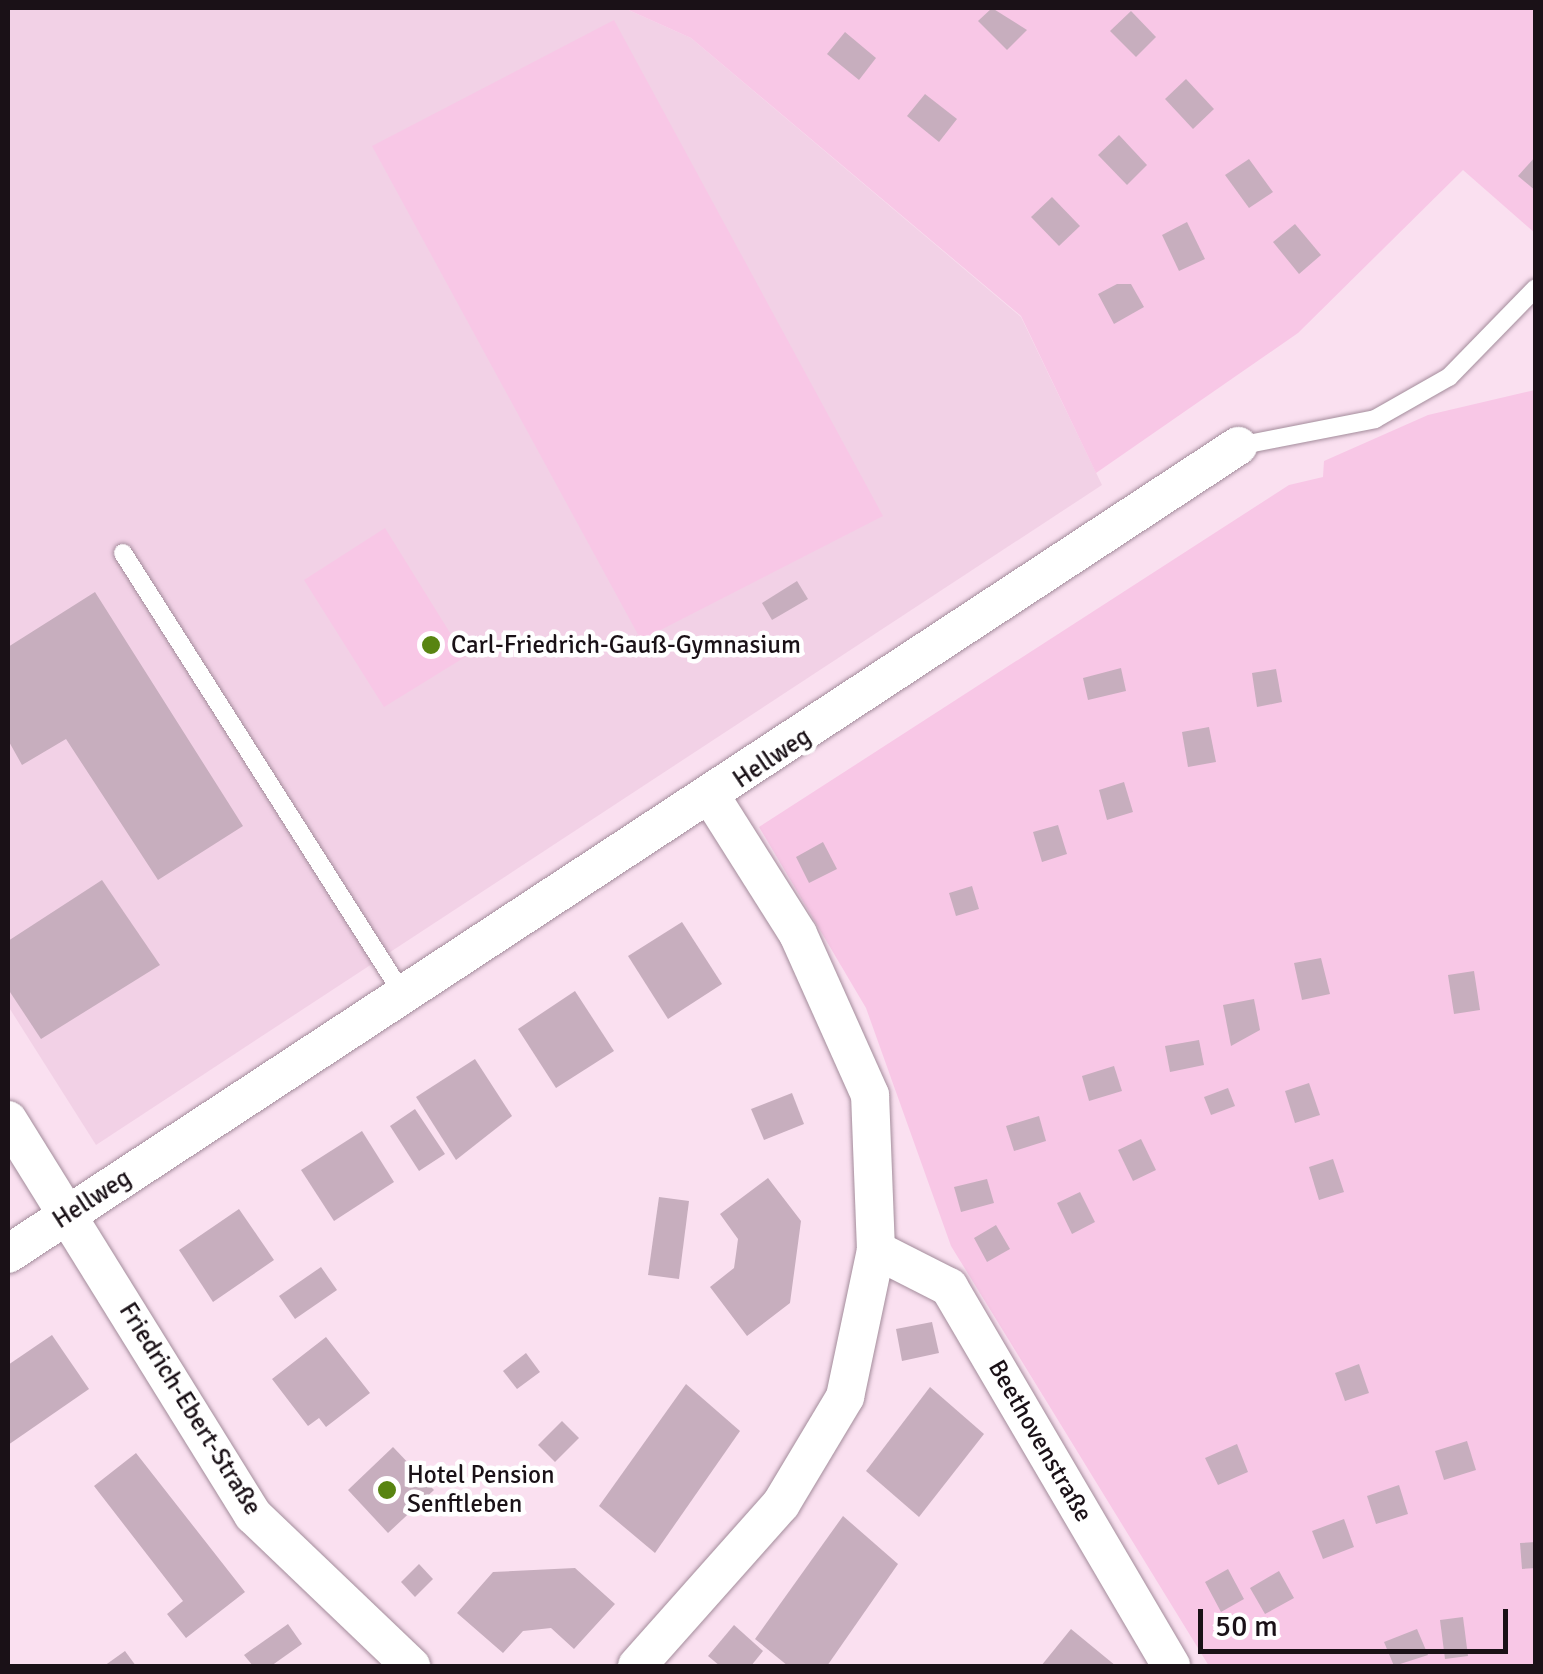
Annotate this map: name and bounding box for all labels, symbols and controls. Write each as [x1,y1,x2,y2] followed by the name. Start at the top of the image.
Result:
[451,630,801,660] place label: Carl-Friedrich-Gauß-Gymnasium
[420,634,442,656] marker: Carl-Friedrich-Gauß-Gymnasium
[728,721,816,795] street label: Hellweg
[47,1163,137,1235] street label: Hellweg
[112,1297,268,1521] street label: Friedrich-Ebert-Straße
[982,1355,1098,1527] street label: Beethovenstraße
[407,1461,555,1520] place label: Hotel Pension Senftleben
[376,1479,398,1501] marker: Hotel Pension Senftleben
[1203,1589,1513,1651] scale bar
[1215,1608,1278,1645] text: 50 m

